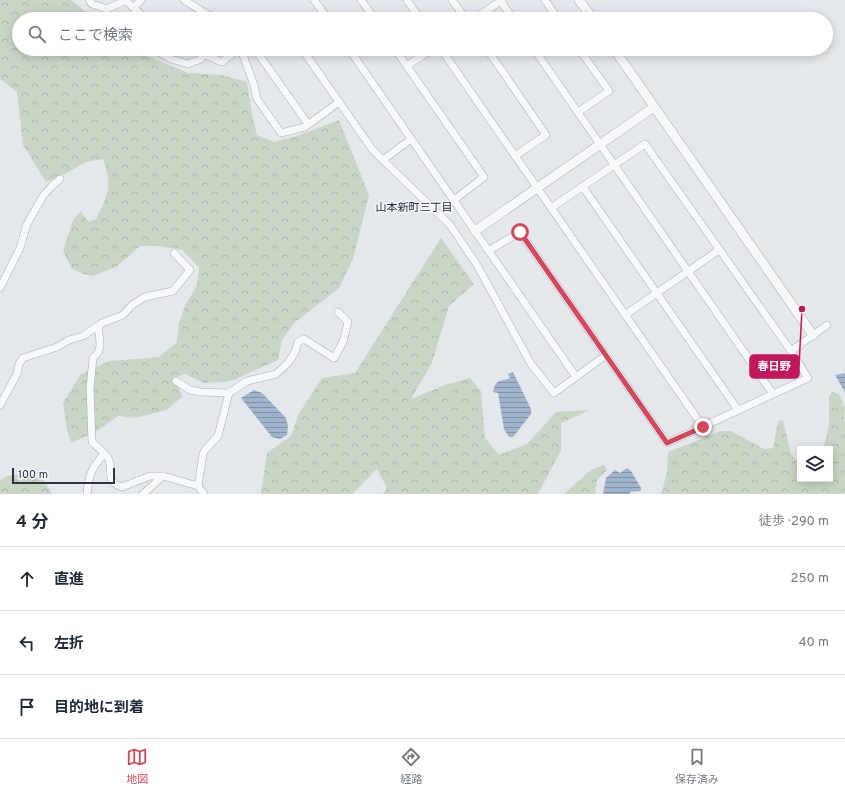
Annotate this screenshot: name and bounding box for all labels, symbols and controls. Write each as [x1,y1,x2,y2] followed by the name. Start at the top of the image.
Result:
[12,12,833,56] search box
[26,23,48,45] icon: search
[58,27,133,46] text: ここで検索
[376,201,453,215] district label: 山本新町三丁目
[511,223,529,241] route start
[750,355,799,378] callout: 春日野
[758,360,791,374] text: 春日野
[694,418,712,436] route end
[797,446,833,482] map controls
[797,446,833,482] button: layers
[12,466,115,485] scale bar
[18,468,48,482] text: 100 m
[16,512,48,534] text: 4 分
[759,514,829,530] text: 徒歩 · 290 m
[16,568,38,590] icon: ahead
[54,571,84,590] text: 直進
[791,571,829,587] text: 250 m
[16,632,38,654] icon: left
[54,635,84,654] text: 左折
[799,635,829,651] text: 40 m
[16,696,38,718] icon: arrive
[54,699,144,718] text: 目的地に到着
[126,746,148,787] tab: 地図
[400,746,422,787] tab: 経路
[675,746,719,787] tab: 保存済み

